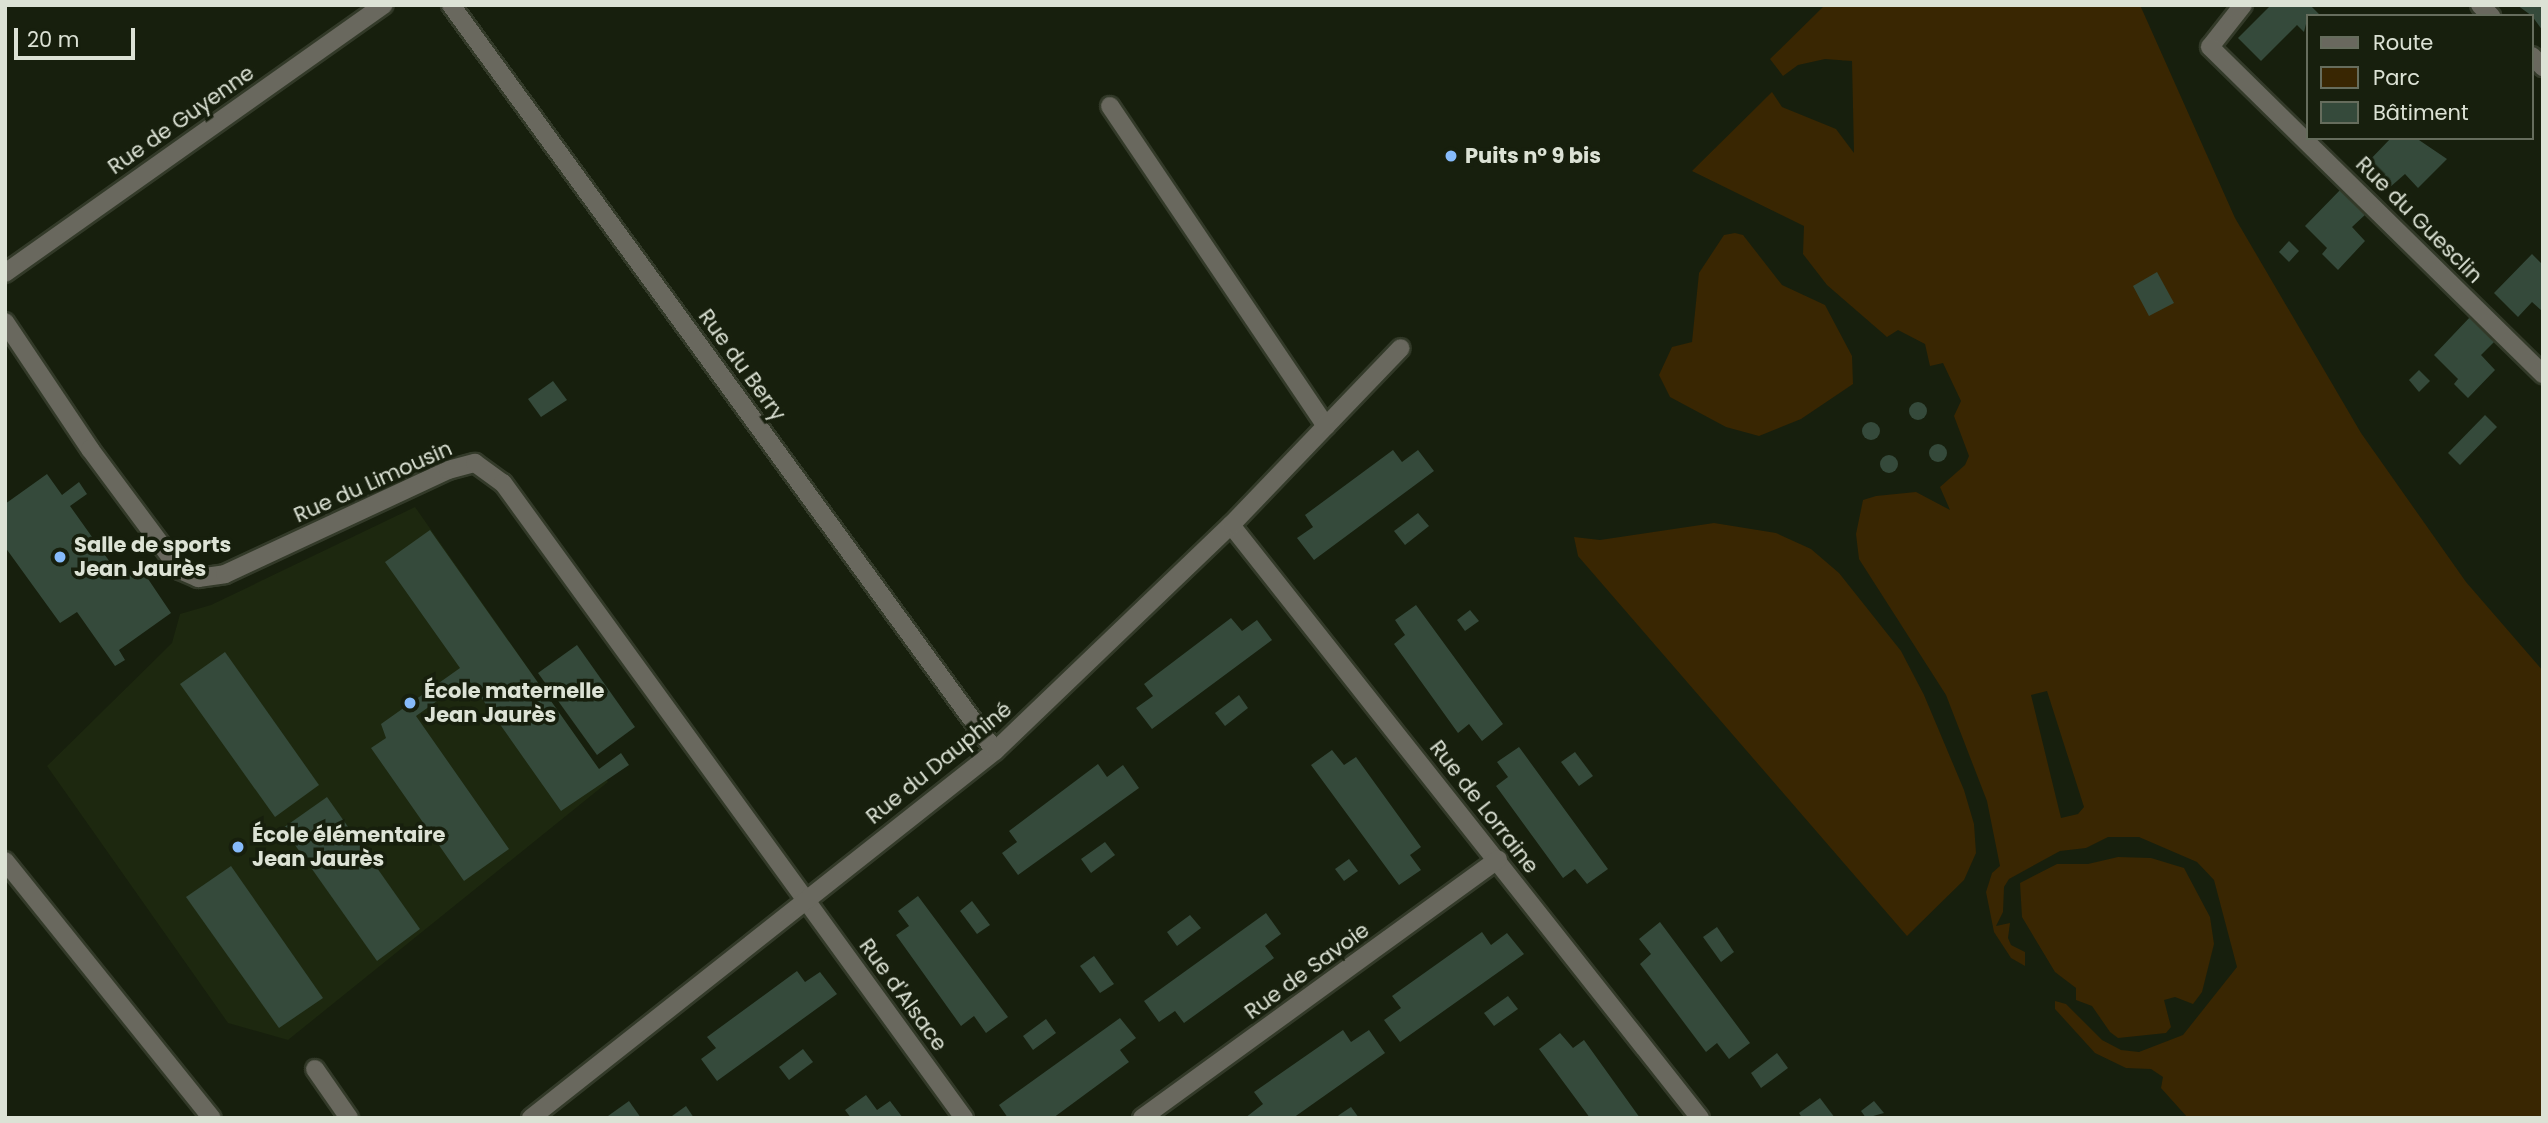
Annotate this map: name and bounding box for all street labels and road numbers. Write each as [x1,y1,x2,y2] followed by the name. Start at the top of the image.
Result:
[103,60,259,180] street label: Rue de Guyenne
[2351,152,2487,288] street label: Rue du Guesclin
[693,304,791,426] street label: Rue du Berry
[290,436,456,528] street label: Rue du Limousin
[861,697,1017,829] street label: Rue du Dauphiné
[1424,736,1544,878] street label: Rue de Lorraine
[1240,917,1374,1025] street label: Rue de Savoie
[854,934,952,1056] street label: Rue d'Alsace

